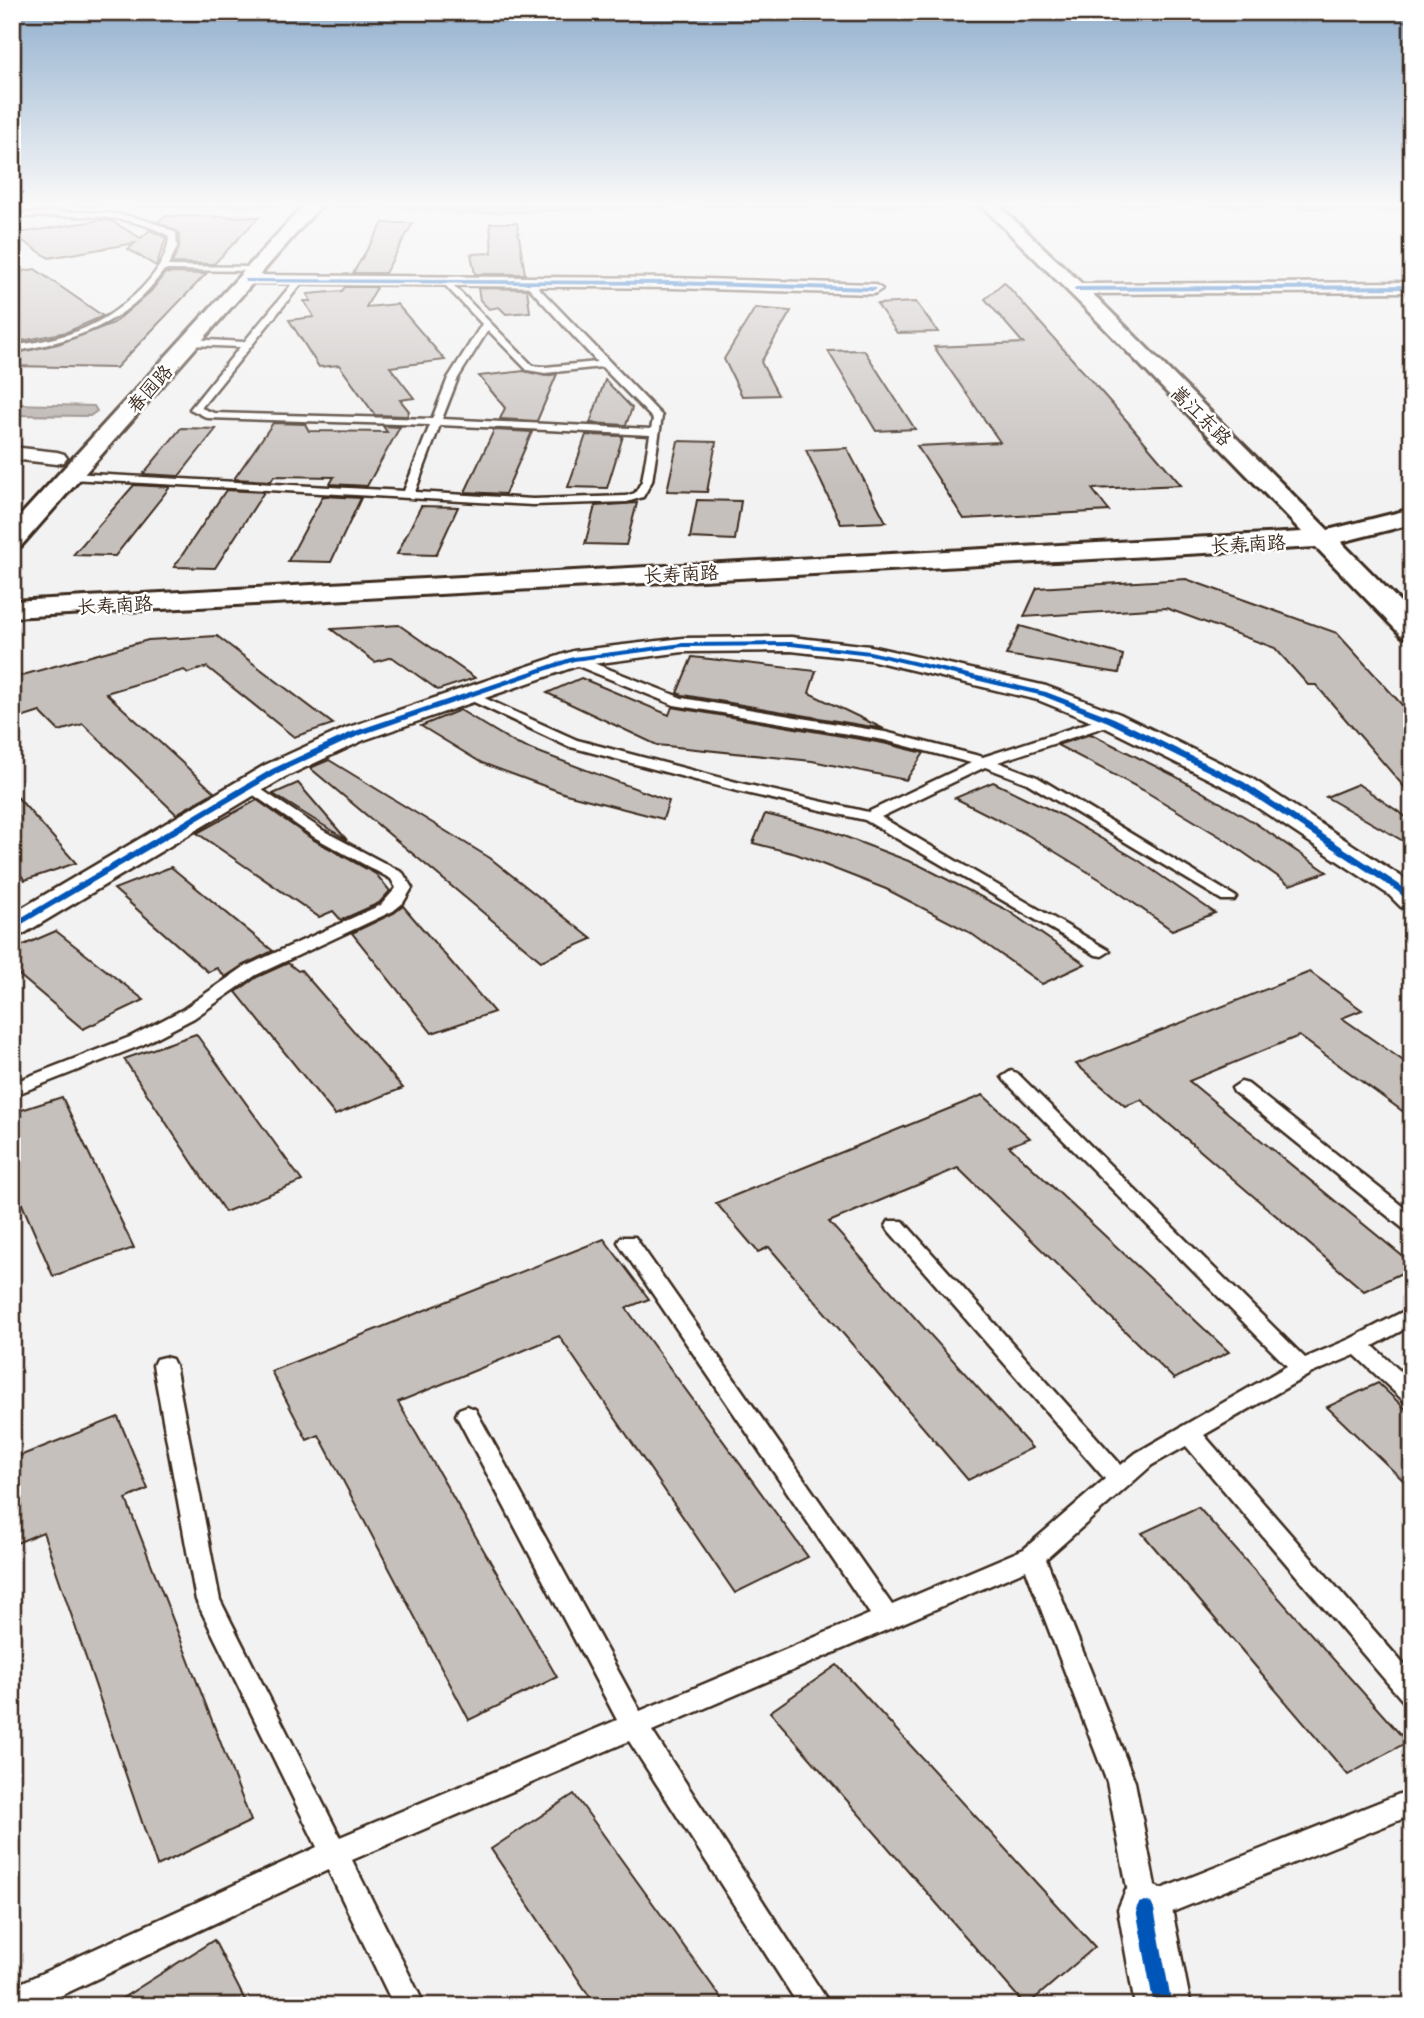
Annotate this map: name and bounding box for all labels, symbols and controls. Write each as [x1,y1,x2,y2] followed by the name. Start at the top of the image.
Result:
[121,358,177,418] street label: 春园路
[1166,379,1238,451] street label: 嵩江东路
[1209,529,1287,557] street label: 长寿南路
[642,559,720,587] street label: 长寿南路
[76,590,154,618] street label: 长寿南路

